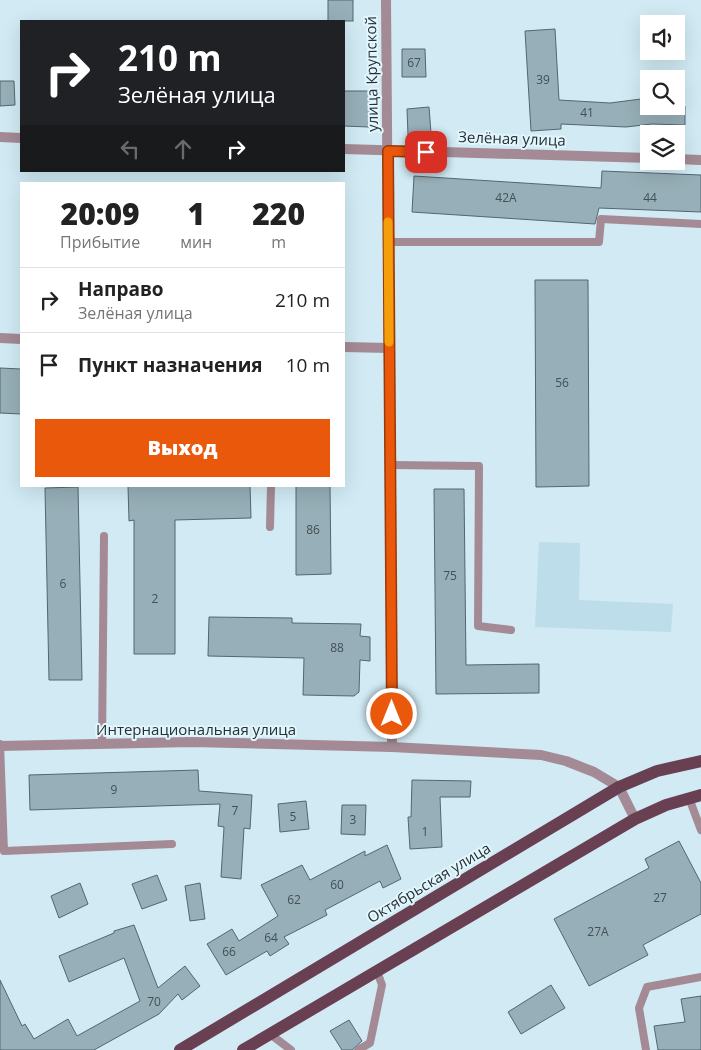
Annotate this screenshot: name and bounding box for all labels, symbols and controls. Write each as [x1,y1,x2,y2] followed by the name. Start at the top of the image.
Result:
[640,15,685,170] map controls
[640,15,685,60] button: sound
[360,16,382,132] street label: улица Крупской
[118,34,222,81] text: 210 m
[35,40,100,105] icon: right
[407,54,421,71] house number: 67
[640,70,685,115] button: search
[536,71,550,88] house number: 39
[118,79,276,109] text: Зелёная улица
[580,104,594,121] house number: 41
[640,125,685,170] button: layers
[458,126,566,150] street label: Зелёная улица
[405,131,447,173] pin
[116,135,144,163] icon: left
[169,135,197,163] icon: ahead
[222,135,250,163] icon: right
[412,138,440,166] icon: arrive
[495,189,517,206] house number: 42А
[643,189,657,206] house number: 44
[61,193,140,234] text: 20:09
[187,193,205,234] text: 1
[252,193,305,234] text: 220
[60,231,140,253] text: Прибытие
[180,231,212,253] text: мин
[271,231,286,253] text: m
[78,276,164,302] text: Направо
[35,286,63,314] icon: right
[275,287,330,313] text: 210 m
[78,302,193,324] text: Зелёная улица
[35,351,63,379] icon: arrive
[78,352,263,378] text: Пункт назначения
[286,352,330,378] text: 10 m
[555,374,569,391] house number: 56
[35,419,330,477] button: Выход
[306,521,320,538] house number: 86
[443,567,457,584] house number: 75
[60,575,67,592] house number: 6
[152,590,159,607] house number: 2
[330,639,344,656] house number: 88
[365,687,417,739] position arrow
[96,719,296,739] street label: Интернациональная улица
[111,781,118,798] house number: 9
[232,802,239,819] house number: 7
[290,808,297,825] house number: 5
[350,811,357,828] house number: 3
[422,823,428,840] house number: 1
[363,837,494,927] street label: Октябрьская улица
[330,876,344,893] house number: 60
[653,889,667,906] house number: 27
[287,891,301,908] house number: 62
[587,923,609,940] house number: 27А
[264,929,278,946] house number: 64
[222,943,236,960] house number: 66
[147,993,161,1010] house number: 70

